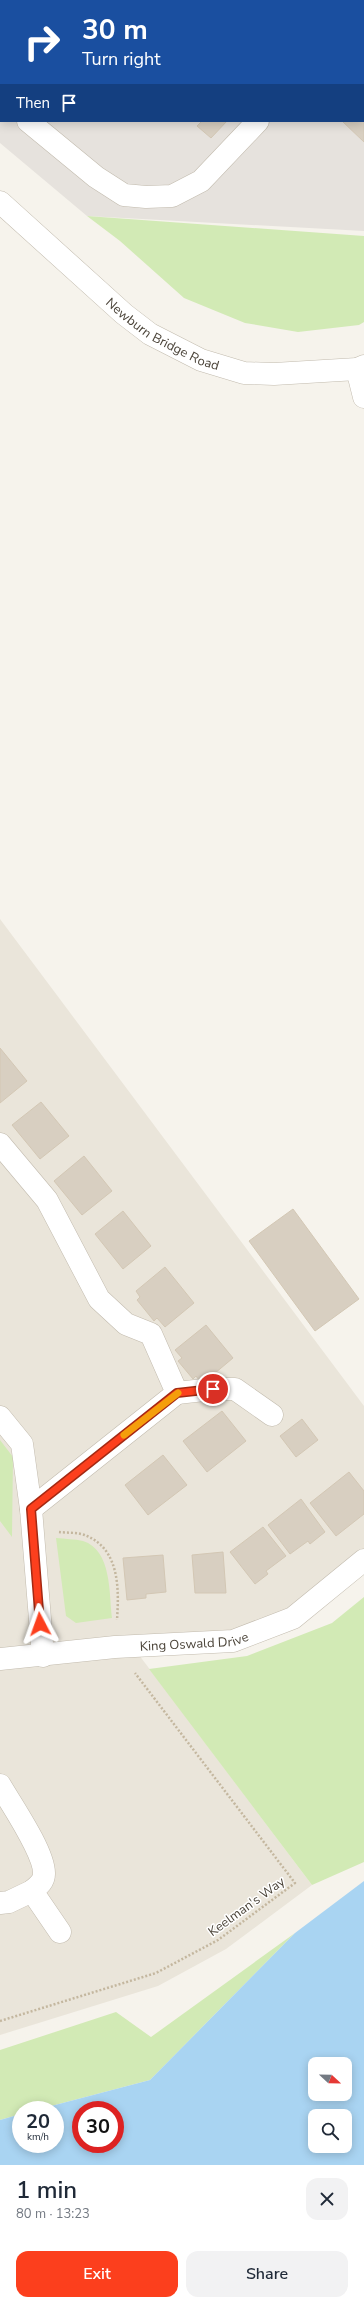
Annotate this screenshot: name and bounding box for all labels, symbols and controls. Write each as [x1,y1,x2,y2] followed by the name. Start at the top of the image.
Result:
[82,11,148,49] text: 30 m
[16,16,68,68] icon: right
[82,47,161,71] text: Turn right
[58,92,80,114] icon: arrive
[16,93,50,113] text: Then
[102,294,221,375] street label: Newburn Bridge Road
[196,1372,230,1406] pin
[202,1378,224,1400] icon: arrive
[19,1603,61,1645] position arrow
[139,1628,251,1656] street label: King Oswald Drive
[205,1873,289,1941] street label: Keelman's Way
[308,2057,352,2101] north arrow
[308,2057,352,2153] map controls
[72,2101,124,2153] speed limit sign: 30
[26,2108,50,2135] text: 20
[308,2109,352,2153] button: search
[27,2130,49,2144] text: km/h
[16,2174,77,2206] text: 1 min
[306,2178,348,2220] button: close
[16,2205,90,2223] text: 80 m · 13:23
[16,2251,178,2297] button: Exit
[186,2251,348,2297] button: Share

